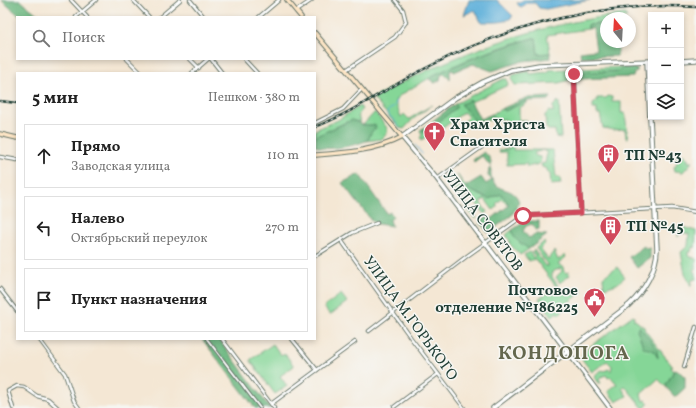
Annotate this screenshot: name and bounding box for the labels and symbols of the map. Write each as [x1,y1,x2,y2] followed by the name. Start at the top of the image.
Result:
[600,12,636,48] north arrow
[565,65,583,83] route end
[450,115,545,153] place label: Храм Христа Спасителя
[422,120,448,153] church icon: Храм Христа Спасителя
[596,142,622,175] building icon: ТП №43
[624,146,682,167] place label: ТП №43
[437,166,527,276] street label: УЛИЦА СОВЕТОВ
[514,207,532,225] route start
[598,213,624,246] building icon: ТП №45
[626,217,684,238] place label: ТП №45
[357,252,462,385] street label: УЛИЦА М.ГОРЬКОГО
[435,281,578,319] place label: Почтовое отделение №186225
[581,286,607,319] public building icon: Почтовое отделение №186225
[498,341,630,367] district label: КОНДОПОГА

